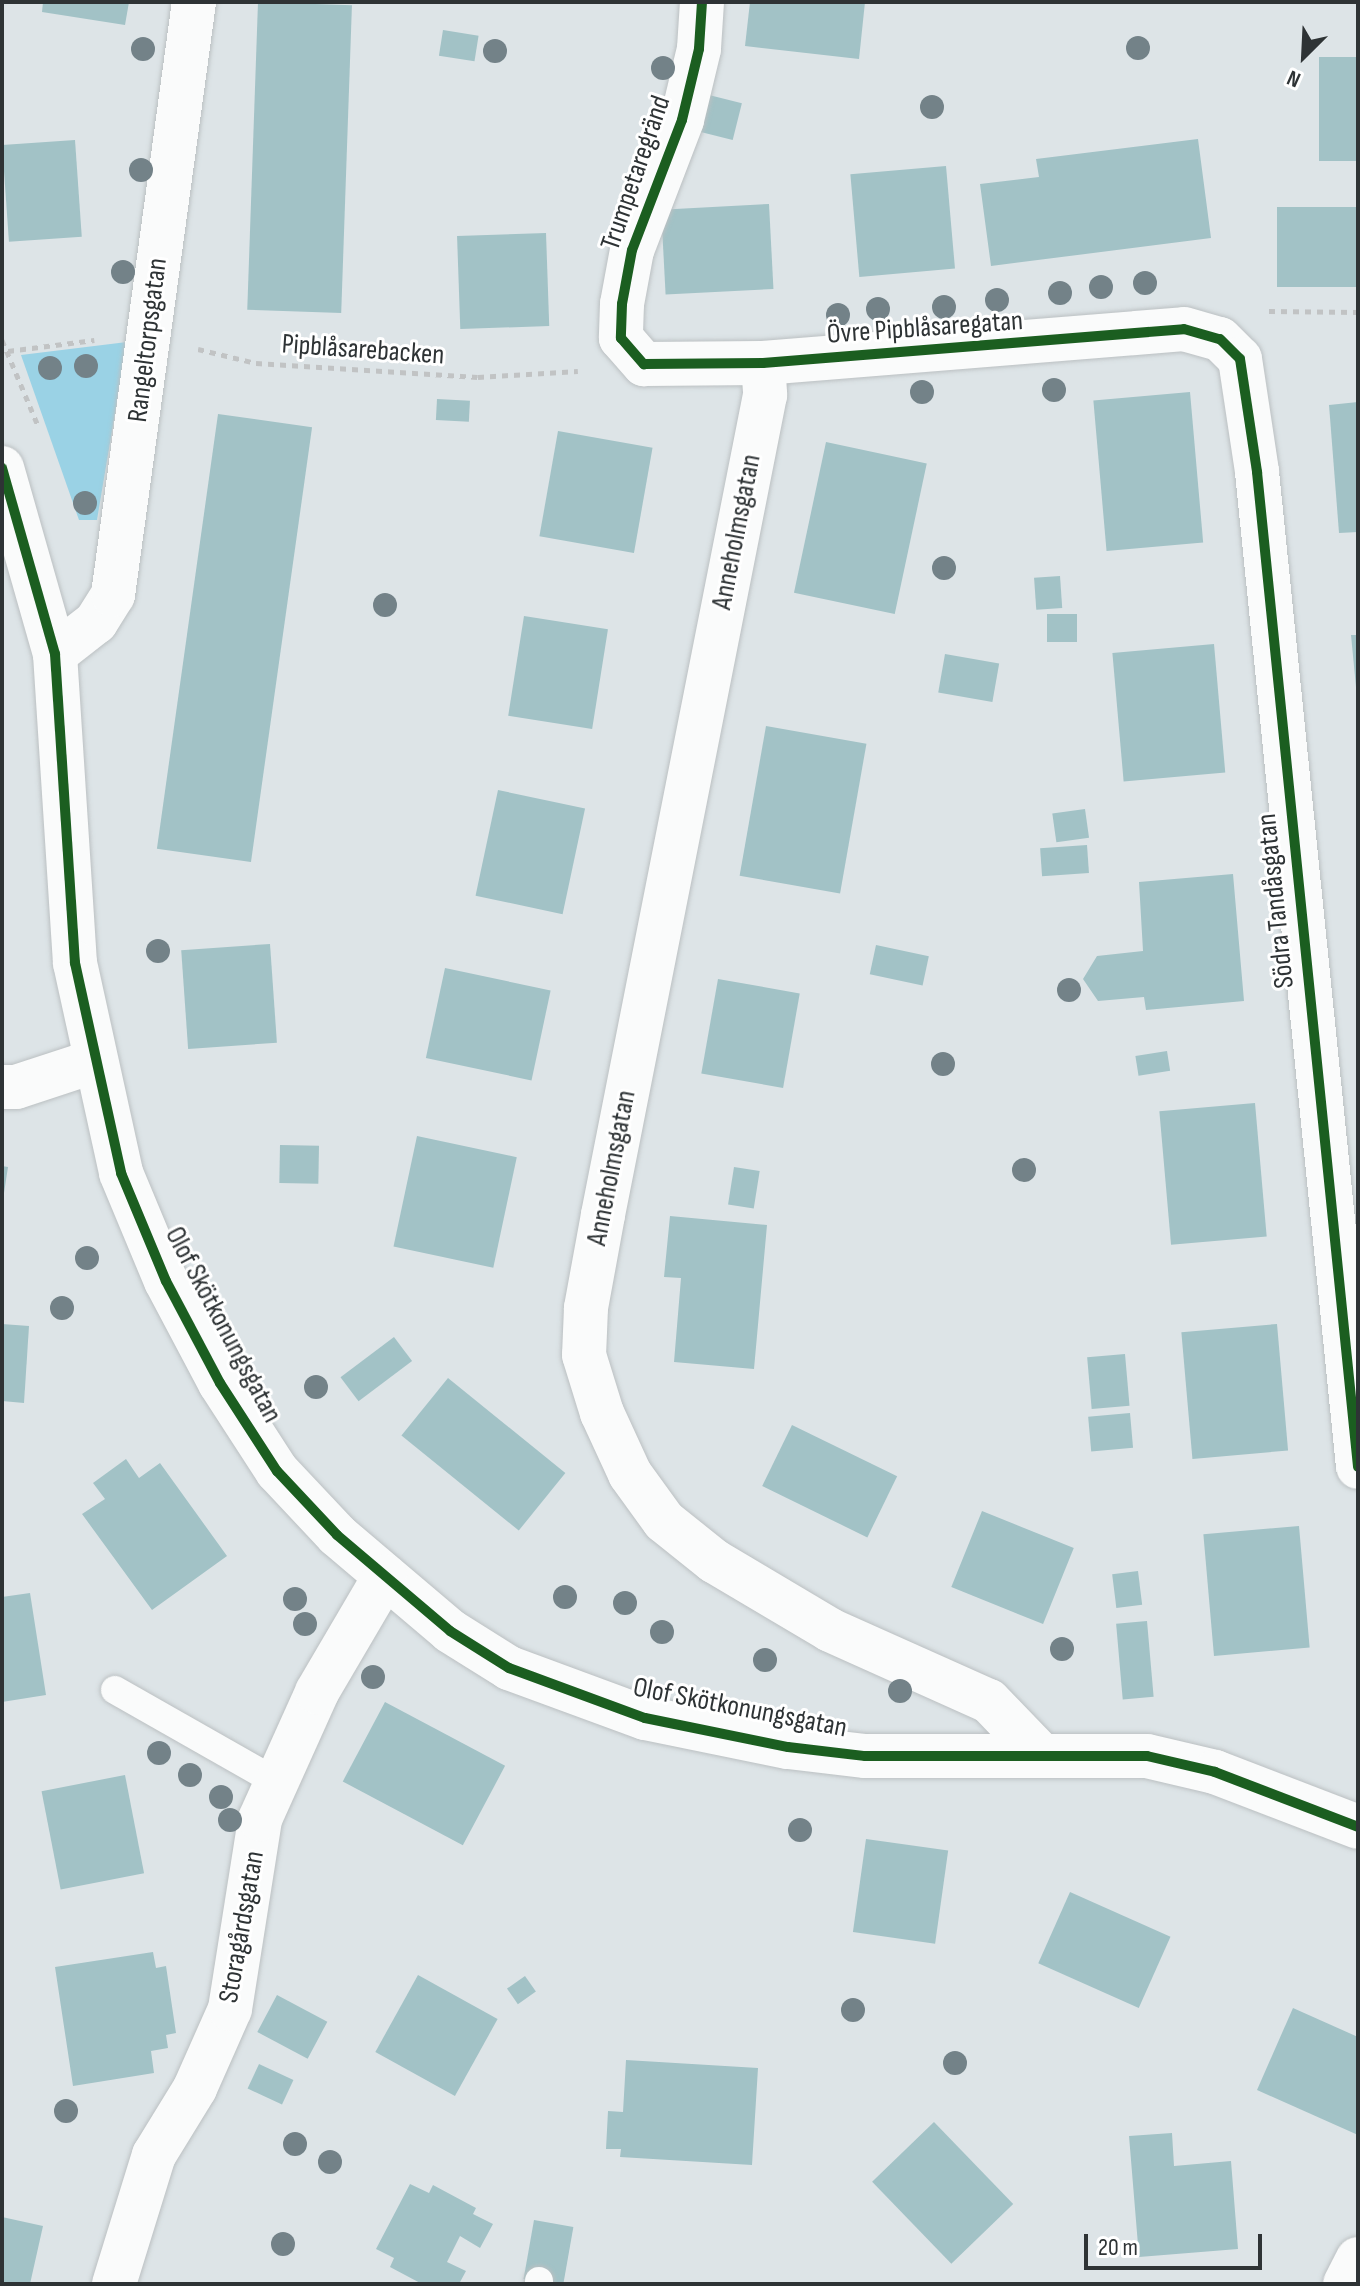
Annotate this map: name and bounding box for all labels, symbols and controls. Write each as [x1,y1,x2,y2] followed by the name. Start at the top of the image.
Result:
[1264,16,1344,96] north arrow
[1283,64,1305,93] text: N
[594,91,678,255] street label: Trumpetaregränd
[121,256,175,424] street label: Rangeltorpsgatan
[826,304,1024,352] street label: Övre Pipblåsaregatan
[281,328,445,372] street label: Pipblåsarebacken
[706,452,768,612] street label: Anneholmsgatan
[1250,812,1302,990] street label: Södra Tandåsgatan
[581,1088,643,1248] street label: Anneholmsgatan
[157,1221,289,1429] street label: Olof Skötkonungsgatan
[630,1671,850,1745] street label: Olof Skötkonungsgatan
[212,1848,272,2006] street label: Storagårdsgatan
[1088,2218,1266,2268] scale bar
[1098,2233,1138,2262] text: 20 m

